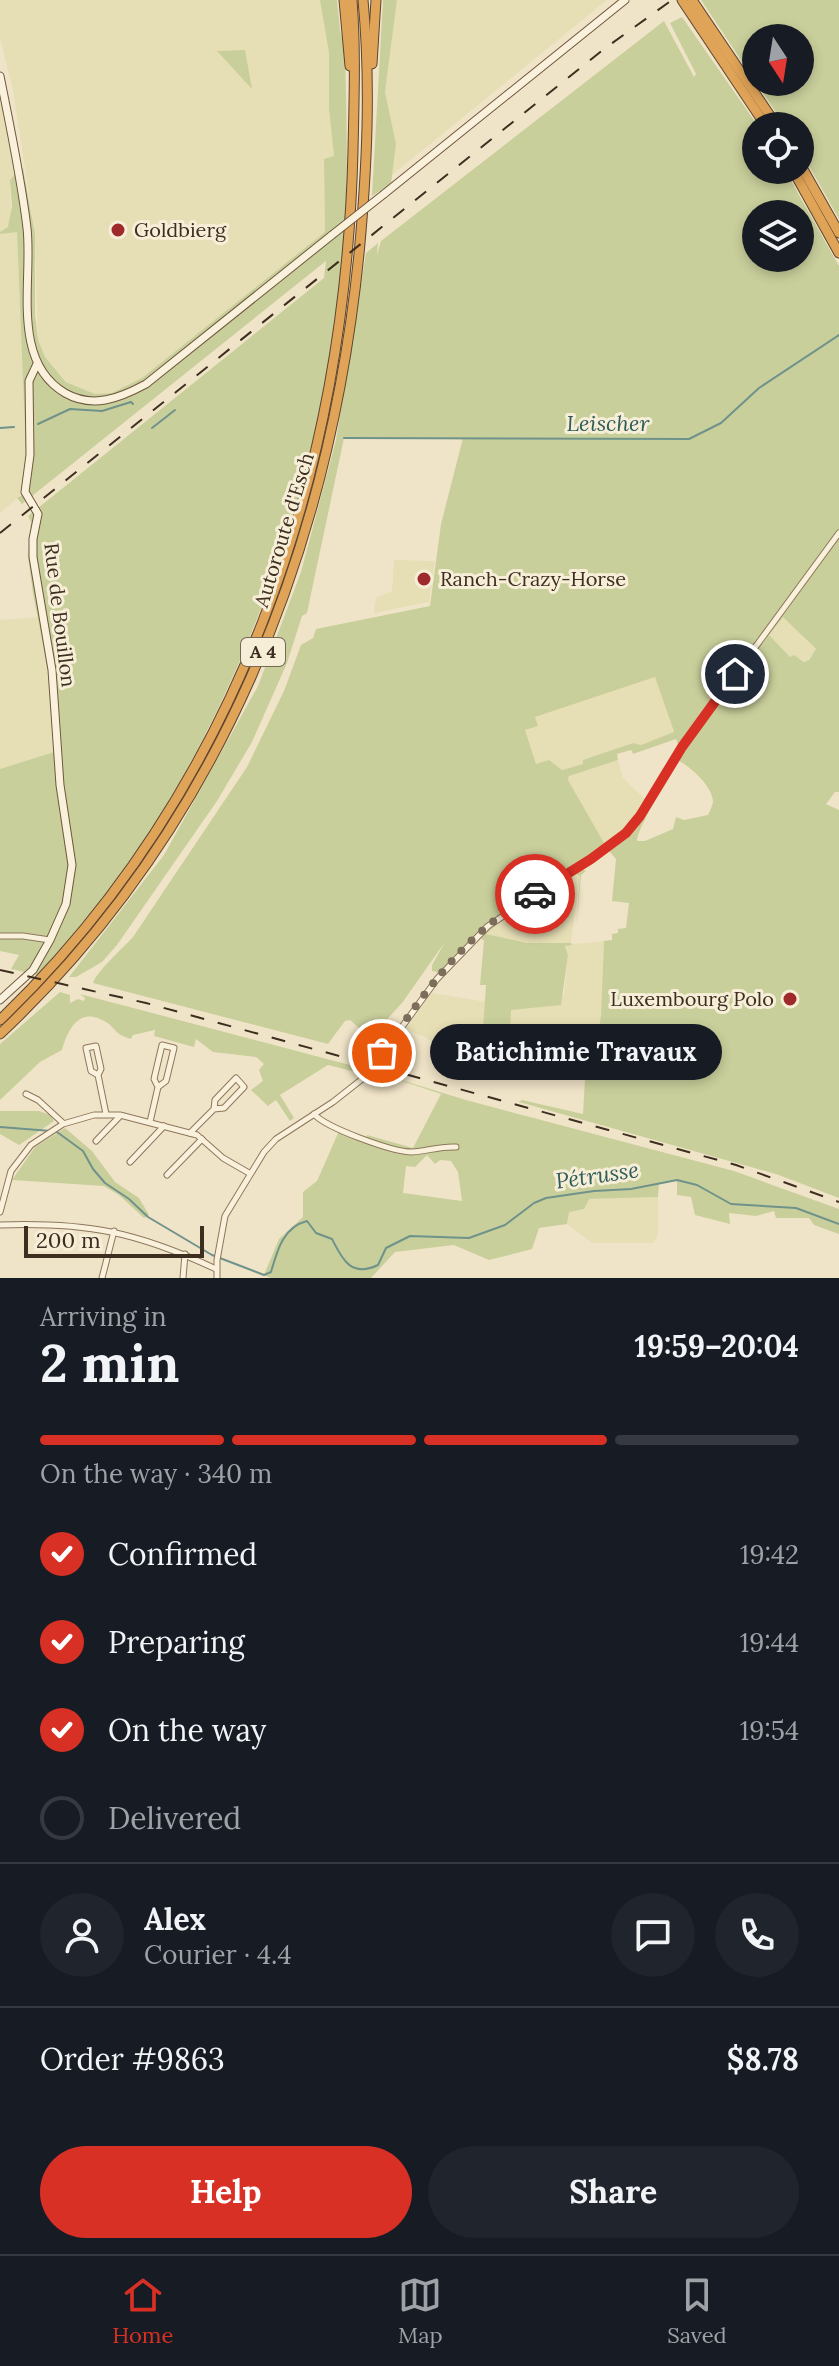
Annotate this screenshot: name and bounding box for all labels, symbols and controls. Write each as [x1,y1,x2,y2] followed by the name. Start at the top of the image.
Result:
[742,24,814,96] north arrow
[742,24,814,272] map controls
[742,112,814,184] button: locate
[742,200,814,272] button: layers
[134,217,227,242] place label: Goldbierg
[109,221,127,239] marker: Goldbierg
[566,409,651,437] water label: Leischer
[248,450,319,611] street label: Autoroute d'Esch
[39,541,82,688] street label: Rue de Bouillon
[440,566,626,591] place label: Ranch-Crazy-Horse
[415,570,433,588] marker: Ranch-Crazy-Horse
[241,638,285,666] road number: A 4
[701,640,769,708] pin
[713,652,757,696] icon: home
[495,854,575,934] courier
[513,872,557,916] icon: car
[610,986,774,1011] place label: Luxembourg Polo
[781,990,799,1008] marker: Luxembourg Polo
[348,1019,416,1087] pin
[430,1025,722,1081] callout: Batichimie Travaux
[360,1031,404,1075] icon: bag
[455,1035,697,1068] text: Batichimie Travaux
[554,1155,640,1195] water label: Pétrusse
[24,1222,204,1258] scale bar
[36,1226,101,1254] text: 200 m
[40,1300,167,1333] text: Arriving in
[634,1327,799,1365] text: 19:59–20:04
[40,1330,179,1396] text: 2 min
[40,1457,272,1490] text: On the way · 340 m
[40,1532,84,1576] icon: check
[108,1535,257,1573] text: Confirmed
[740,1538,799,1571] text: 19:42
[40,1620,84,1664] icon: check
[108,1623,245,1661] text: Preparing
[740,1626,799,1659] text: 19:44
[40,1708,84,1752] icon: check
[108,1711,266,1749] text: On the way
[740,1714,799,1747] text: 19:54
[108,1799,241,1837] text: Delivered
[40,1893,124,1977] button: person
[611,1893,695,1977] button: chat
[715,1893,799,1977] button: phone
[144,1900,206,1938] text: Alex
[144,1938,292,1971] text: Courier · 4.4
[40,2040,225,2078] text: Order #9863
[727,2040,799,2078] text: $8.78
[40,2146,412,2238] button: Help
[428,2146,799,2238] button: Share
[112,2273,173,2349] tab: Home
[398,2273,443,2349] tab: Map
[667,2273,727,2349] tab: Saved

